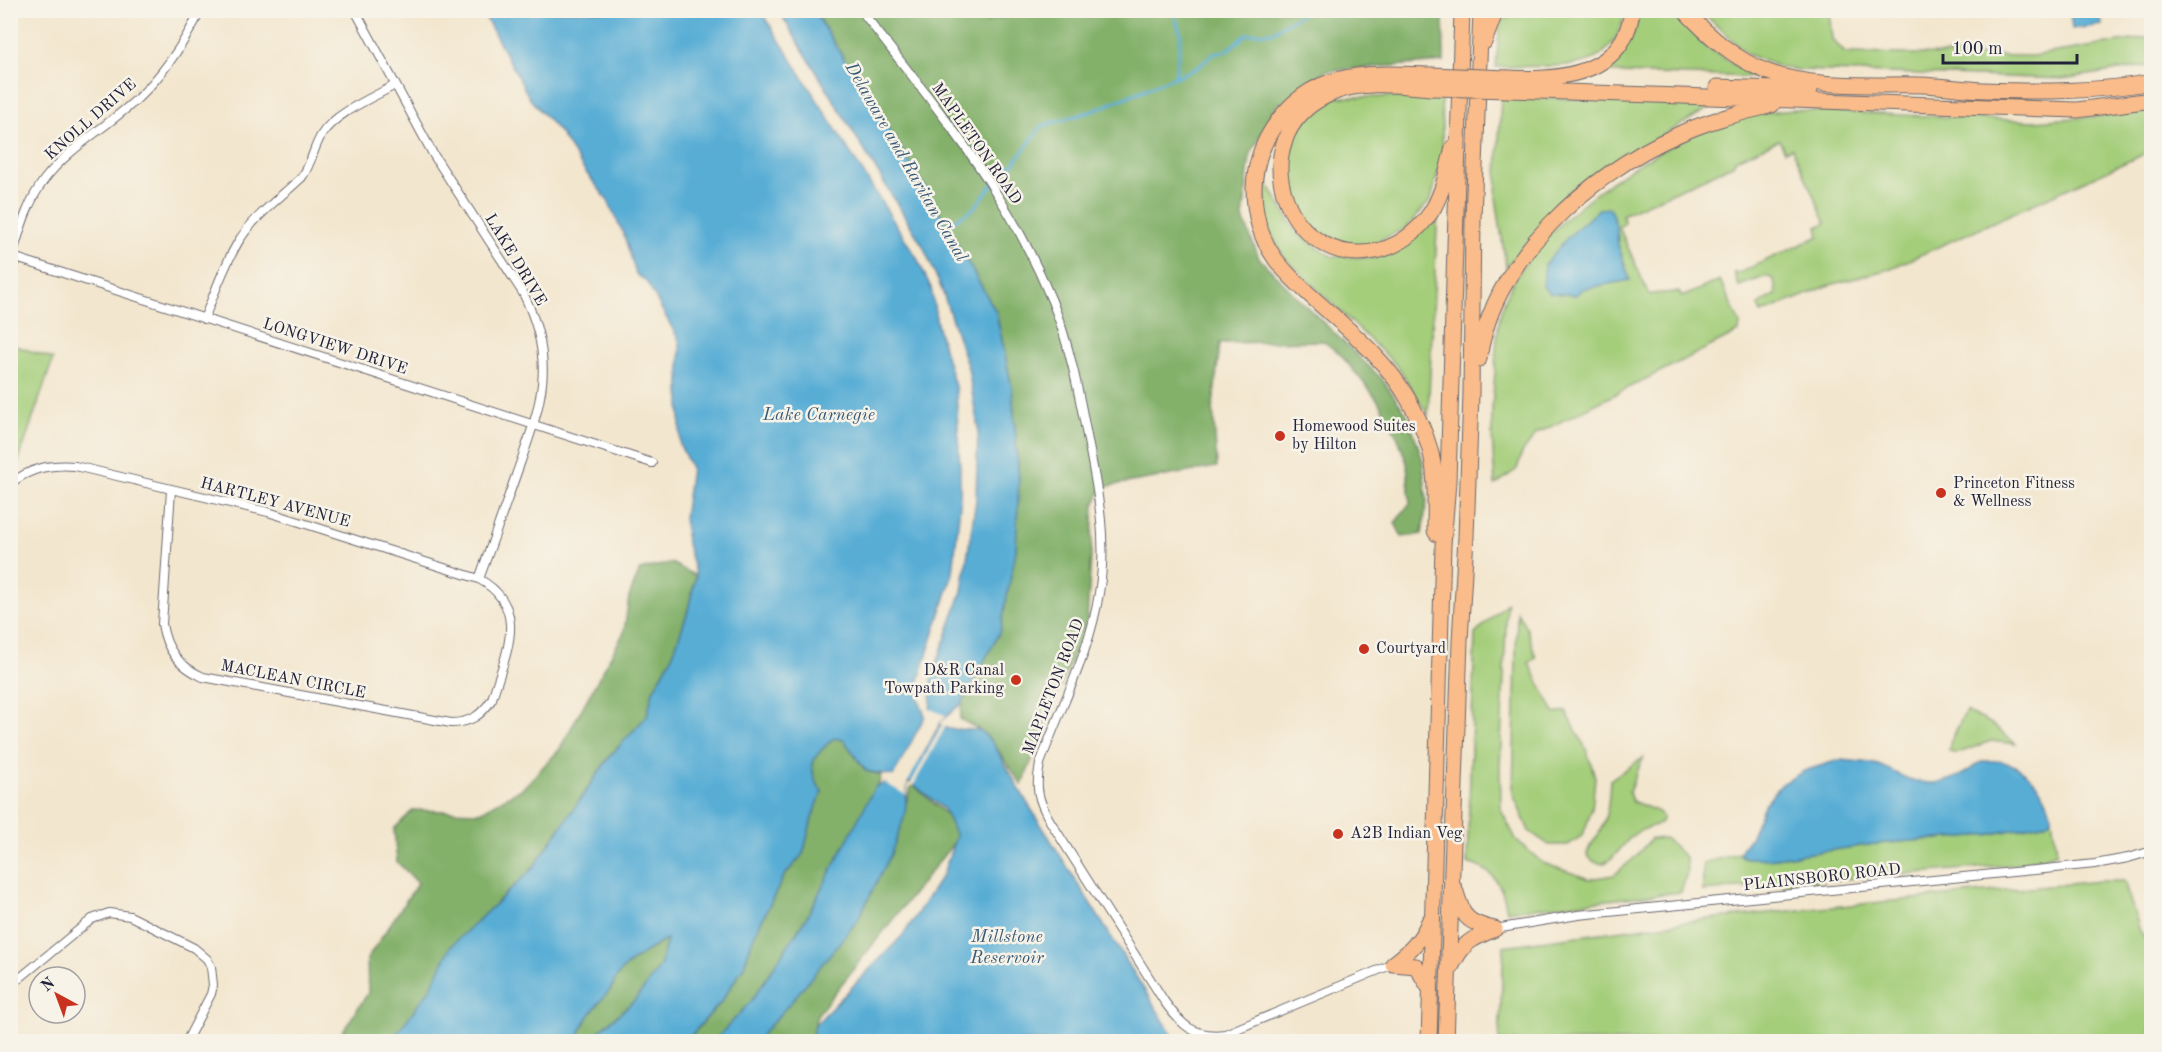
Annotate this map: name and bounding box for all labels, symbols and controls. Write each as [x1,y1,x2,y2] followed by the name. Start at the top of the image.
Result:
[1943,27,2076,65] scale bar
[1952,40,2003,58] text: 100 m
[841,58,971,265] water label: Delaware and Raritan Canal
[42,76,140,164] street label: KNOLL DRIVE
[928,80,1024,208] street label: MAPLETON ROAD
[481,211,549,309] street label: LAKE DRIVE
[261,316,409,378] street label: LONGVIEW DRIVE
[762,406,875,424] water label: Lake Carnegie
[1292,419,1416,453] place label: Homewood Suites by Hilton
[1273,429,1287,443] marker: Homewood Suites by Hilton
[198,475,352,531] street label: HARTLEY AVENUE
[1953,476,2075,510] place label: Princeton Fitness & Wellness
[1934,486,1948,500] marker: Princeton Fitness & Wellness
[1021,617,1087,757] street label: MAPLETON ROAD
[1376,641,1446,657] place label: Courtyard
[1357,642,1371,656] marker: Courtyard
[219,658,367,702] street label: MACLEAN CIRCLE
[884,663,1004,697] place label: D&R Canal Towpath Parking
[1009,673,1023,687] marker: D&R Canal Towpath Parking
[1350,826,1463,842] place label: A2B Indian Veg
[1331,827,1345,841] marker: A2B Indian Veg
[1743,862,1901,894] street label: PLAINSBORO ROAD
[969,928,1045,967] water label: Millstone Reservoir
[27,965,87,1025] north arrow
[39,975,59,995] text: N

